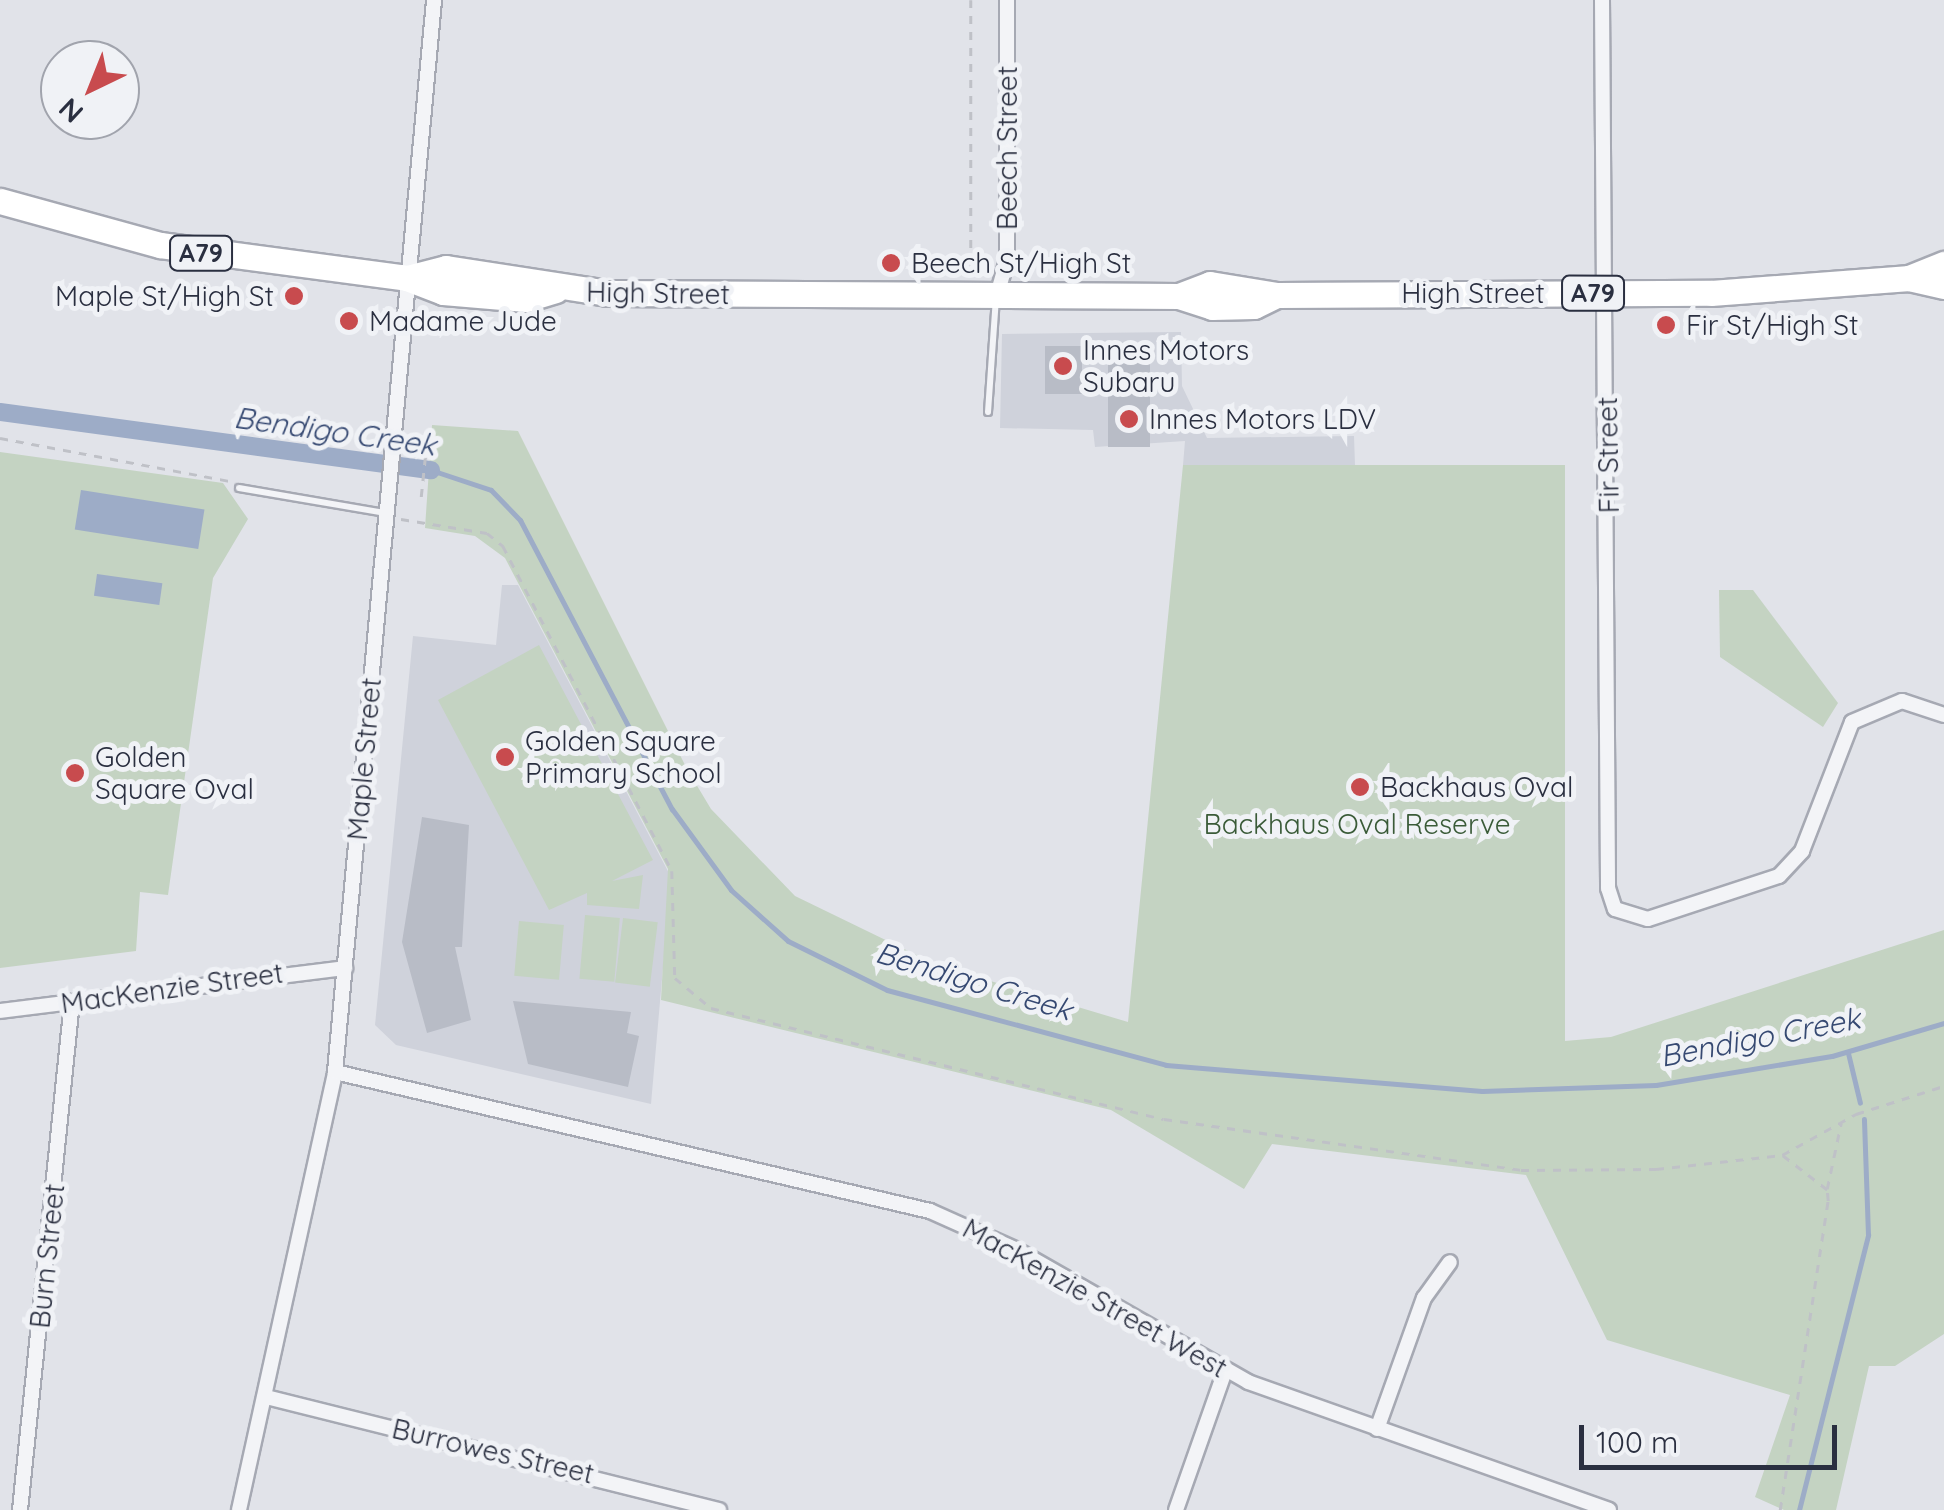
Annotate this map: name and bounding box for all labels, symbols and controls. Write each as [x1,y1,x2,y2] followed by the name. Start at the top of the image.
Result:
[40,40,140,140] north arrow
[990,66,1024,230] street label: Beech Street
[51,91,90,131] text: N
[168,233,234,273] road number: A79
[911,246,1131,280] place label: Beech St/High St
[880,252,902,274] marker: Beech St/High St
[1560,273,1626,313] road number: A79
[586,275,730,311] street label: High Street
[1401,276,1545,310] street label: High Street
[55,279,274,313] place label: Maple St/High St
[283,285,305,307] marker: Maple St/High St
[369,304,557,338] place label: Madame Jude
[1686,308,1859,342] place label: Fir St/High St
[338,310,360,332] marker: Madame Jude
[1655,314,1677,336] marker: Fir St/High St
[1083,333,1249,399] place label: Innes Motors Subaru
[1052,355,1074,377] marker: Innes Motors Subaru
[1590,396,1626,514] street label: Fir Street
[232,399,438,463] water label: Bendigo Creek
[1149,402,1376,436] place label: Innes Motors LDV
[1118,408,1140,430] marker: Innes Motors LDV
[340,676,388,842] street label: Maple Street
[525,724,722,790] place label: Golden Square Primary School
[95,740,254,806] place label: Golden Square Oval
[494,746,516,768] marker: Golden Square Primary School
[64,762,86,784] marker: Golden Square Oval
[1380,770,1573,804] place label: Backhaus Oval
[1349,776,1371,798] marker: Backhaus Oval
[1203,807,1511,841] park label: Backhaus Oval Reserve
[872,934,1076,1028] water label: Bendigo Creek
[59,956,285,1020] street label: MacKenzie Street
[1657,1000,1863,1074] water label: Bendigo Creek
[23,1182,71,1330] street label: Burn Street
[957,1211,1233,1385] street label: MacKenzie Street West
[1584,1405,1842,1467] scale bar
[389,1411,597,1491] street label: Burrowes Street
[1596,1423,1678,1461] text: 100 m

